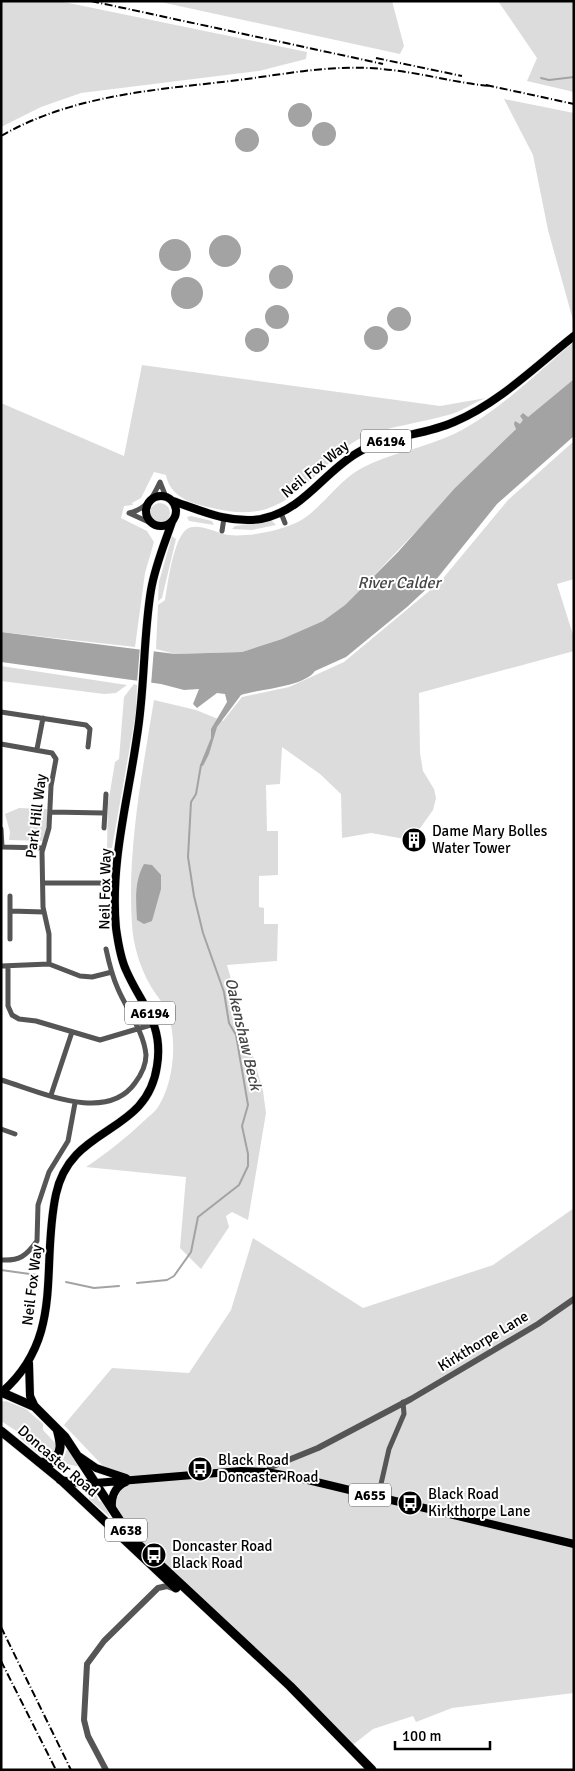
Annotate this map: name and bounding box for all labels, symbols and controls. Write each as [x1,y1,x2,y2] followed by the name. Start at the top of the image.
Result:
[361,430,411,452] road number: A6194
[278,436,352,502] street label: Neil Fox Way
[358,573,443,593] water label: River Calder
[22,773,50,859] street label: Park Hill Way
[432,822,548,857] place label: Dame Mary Bolles Water Tower
[401,827,427,853] building icon: Dame Mary Bolles Water Tower
[95,848,115,930] street label: Neil Fox Way
[220,976,266,1094] water label: Oakenshaw Beck
[125,1001,175,1024] road number: A6194
[18,1244,46,1326] street label: Neil Fox Way
[434,1307,532,1375] street label: Kirkthorpe Lane
[14,1421,102,1501] street label: Doncaster Road
[218,1451,319,1486] place label: Black Road Doncaster Road
[187,1456,213,1482] bus stop icon: Black Road Doncaster Road
[349,1484,391,1506] road number: A655
[428,1485,531,1520] place label: Black Road Kirkthorpe Lane
[397,1490,423,1516] bus stop icon: Black Road Kirkthorpe Lane
[105,1518,147,1542] road number: A638
[172,1537,273,1572] place label: Doncaster Road Black Road
[141,1542,167,1568] bus stop icon: Doncaster Road Black Road
[395,1718,490,1750] scale bar
[402,1727,442,1745] text: 100 m

